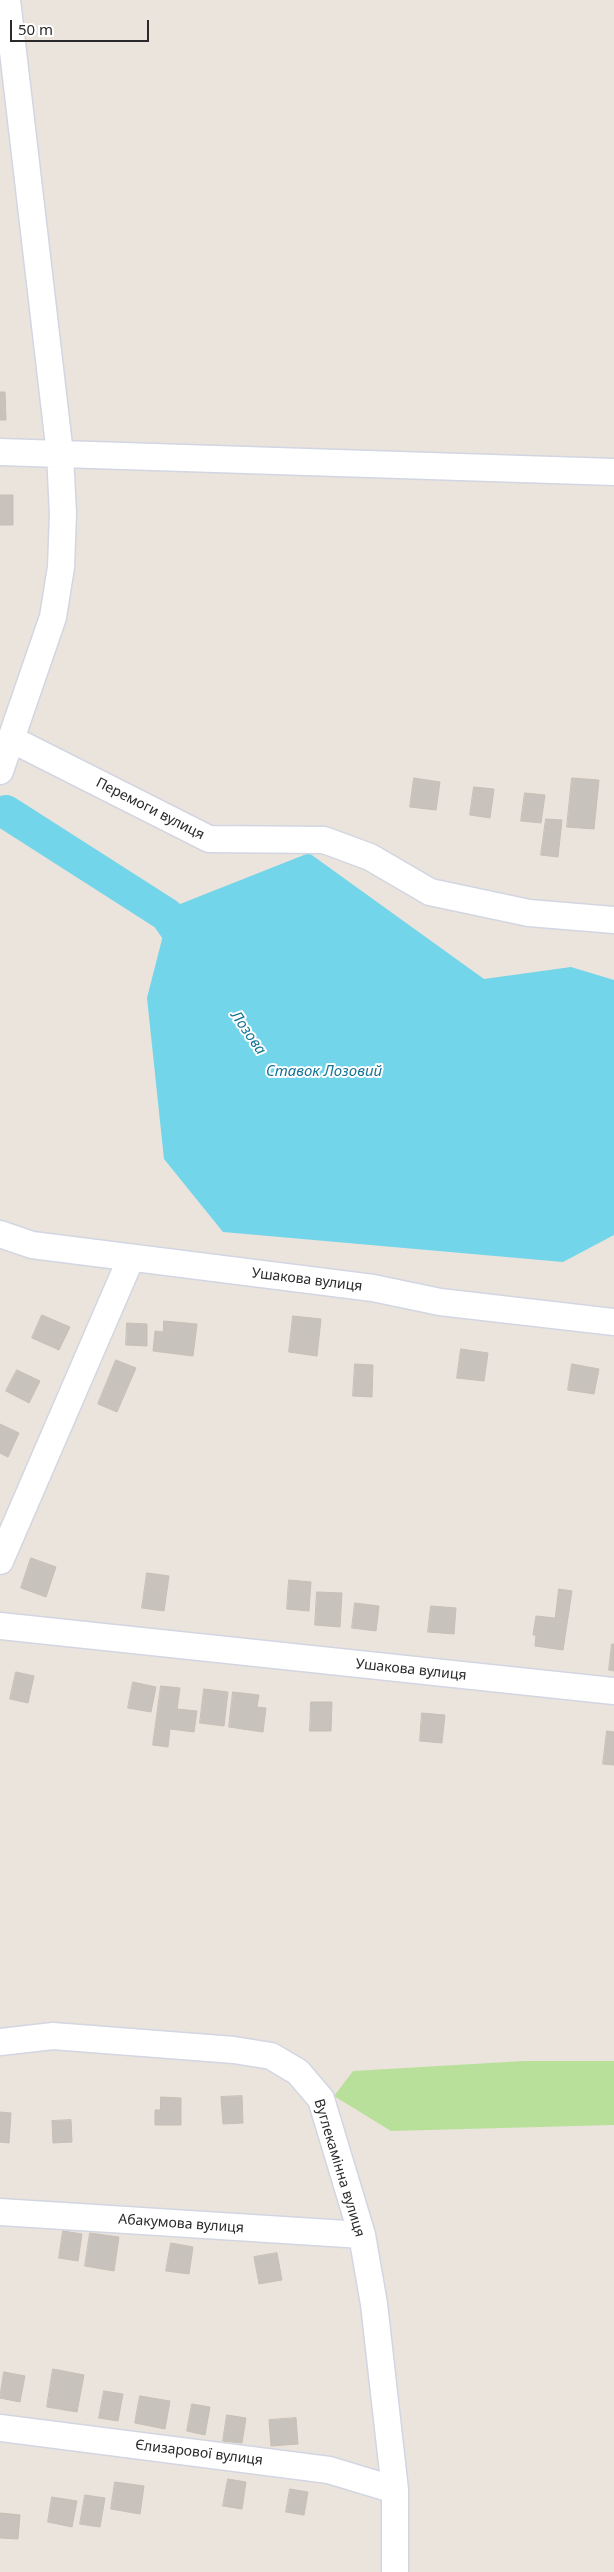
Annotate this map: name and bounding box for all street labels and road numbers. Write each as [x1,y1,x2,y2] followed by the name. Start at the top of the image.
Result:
[93,774,207,844] street label: Перемоги вулиця
[251,1265,363,1295] street label: Ушакова вулиця
[355,1656,467,1684] street label: Ушакова вулиця
[310,2097,368,2239] street label: Вуглекамінна вулиця
[118,2211,244,2237] street label: Абакумова вулиця
[134,2437,264,2469] street label: Єлизарової вулиця

